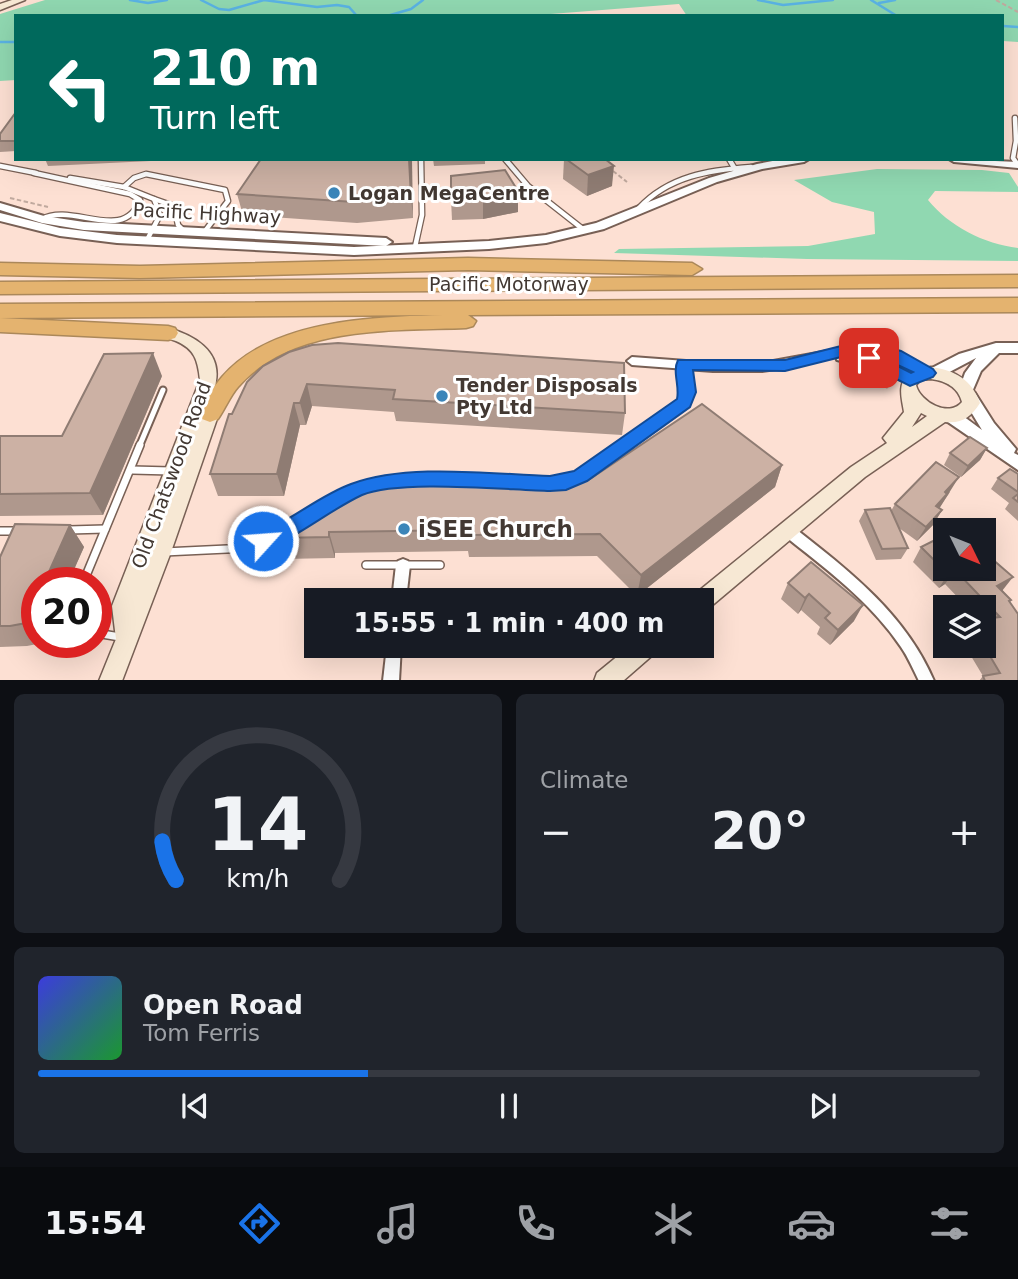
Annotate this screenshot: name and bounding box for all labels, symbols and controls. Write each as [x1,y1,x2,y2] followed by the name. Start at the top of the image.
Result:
[150,40,320,97] text: 210 m
[35,42,126,133] icon: left
[150,99,280,137] text: Turn left
[348,182,550,204] place label: Logan MegaCentre
[326,185,342,201] marker: Logan MegaCentre
[132,198,282,228] street label: Pacific Highway
[429,273,589,295] street label: Pacific Motorway
[839,328,899,388] pin
[850,339,888,377] icon: arrive
[456,374,638,418] place label: Tender Disposals Pty Ltd
[127,379,215,571] street label: Old Chatswood Road
[434,388,450,404] marker: Tender Disposals Pty Ltd
[226,504,300,578] position arrow
[418,516,573,542] place label: iSEE Church
[933,518,996,581] north arrow
[933,518,996,658] map controls
[396,521,412,537] marker: iSEE Church
[21,567,112,658] speed limit sign: 20
[933,595,996,658] button: layers
[354,608,664,638] text: 15:55 · 1 min · 400 m
[540,767,629,793] text: Climate
[207,782,309,867] text: 14
[711,801,809,861] text: 20°
[540,810,572,854] text: −
[948,810,980,854] text: +
[226,863,290,892] text: km/h
[143,990,303,1020] text: Open Road
[143,1020,260,1046] text: Tom Ferris
[176,1087,214,1125] icon: previous
[490,1087,528,1125] icon: pause
[804,1087,842,1125] icon: next
[235,1199,284,1248] icon: directions
[373,1199,422,1248] icon: music
[511,1199,560,1248] icon: phone
[649,1199,698,1248] icon: climate
[787,1199,836,1248] icon: car
[925,1199,974,1248] icon: filters
[44,1204,146,1242] text: 15:54

